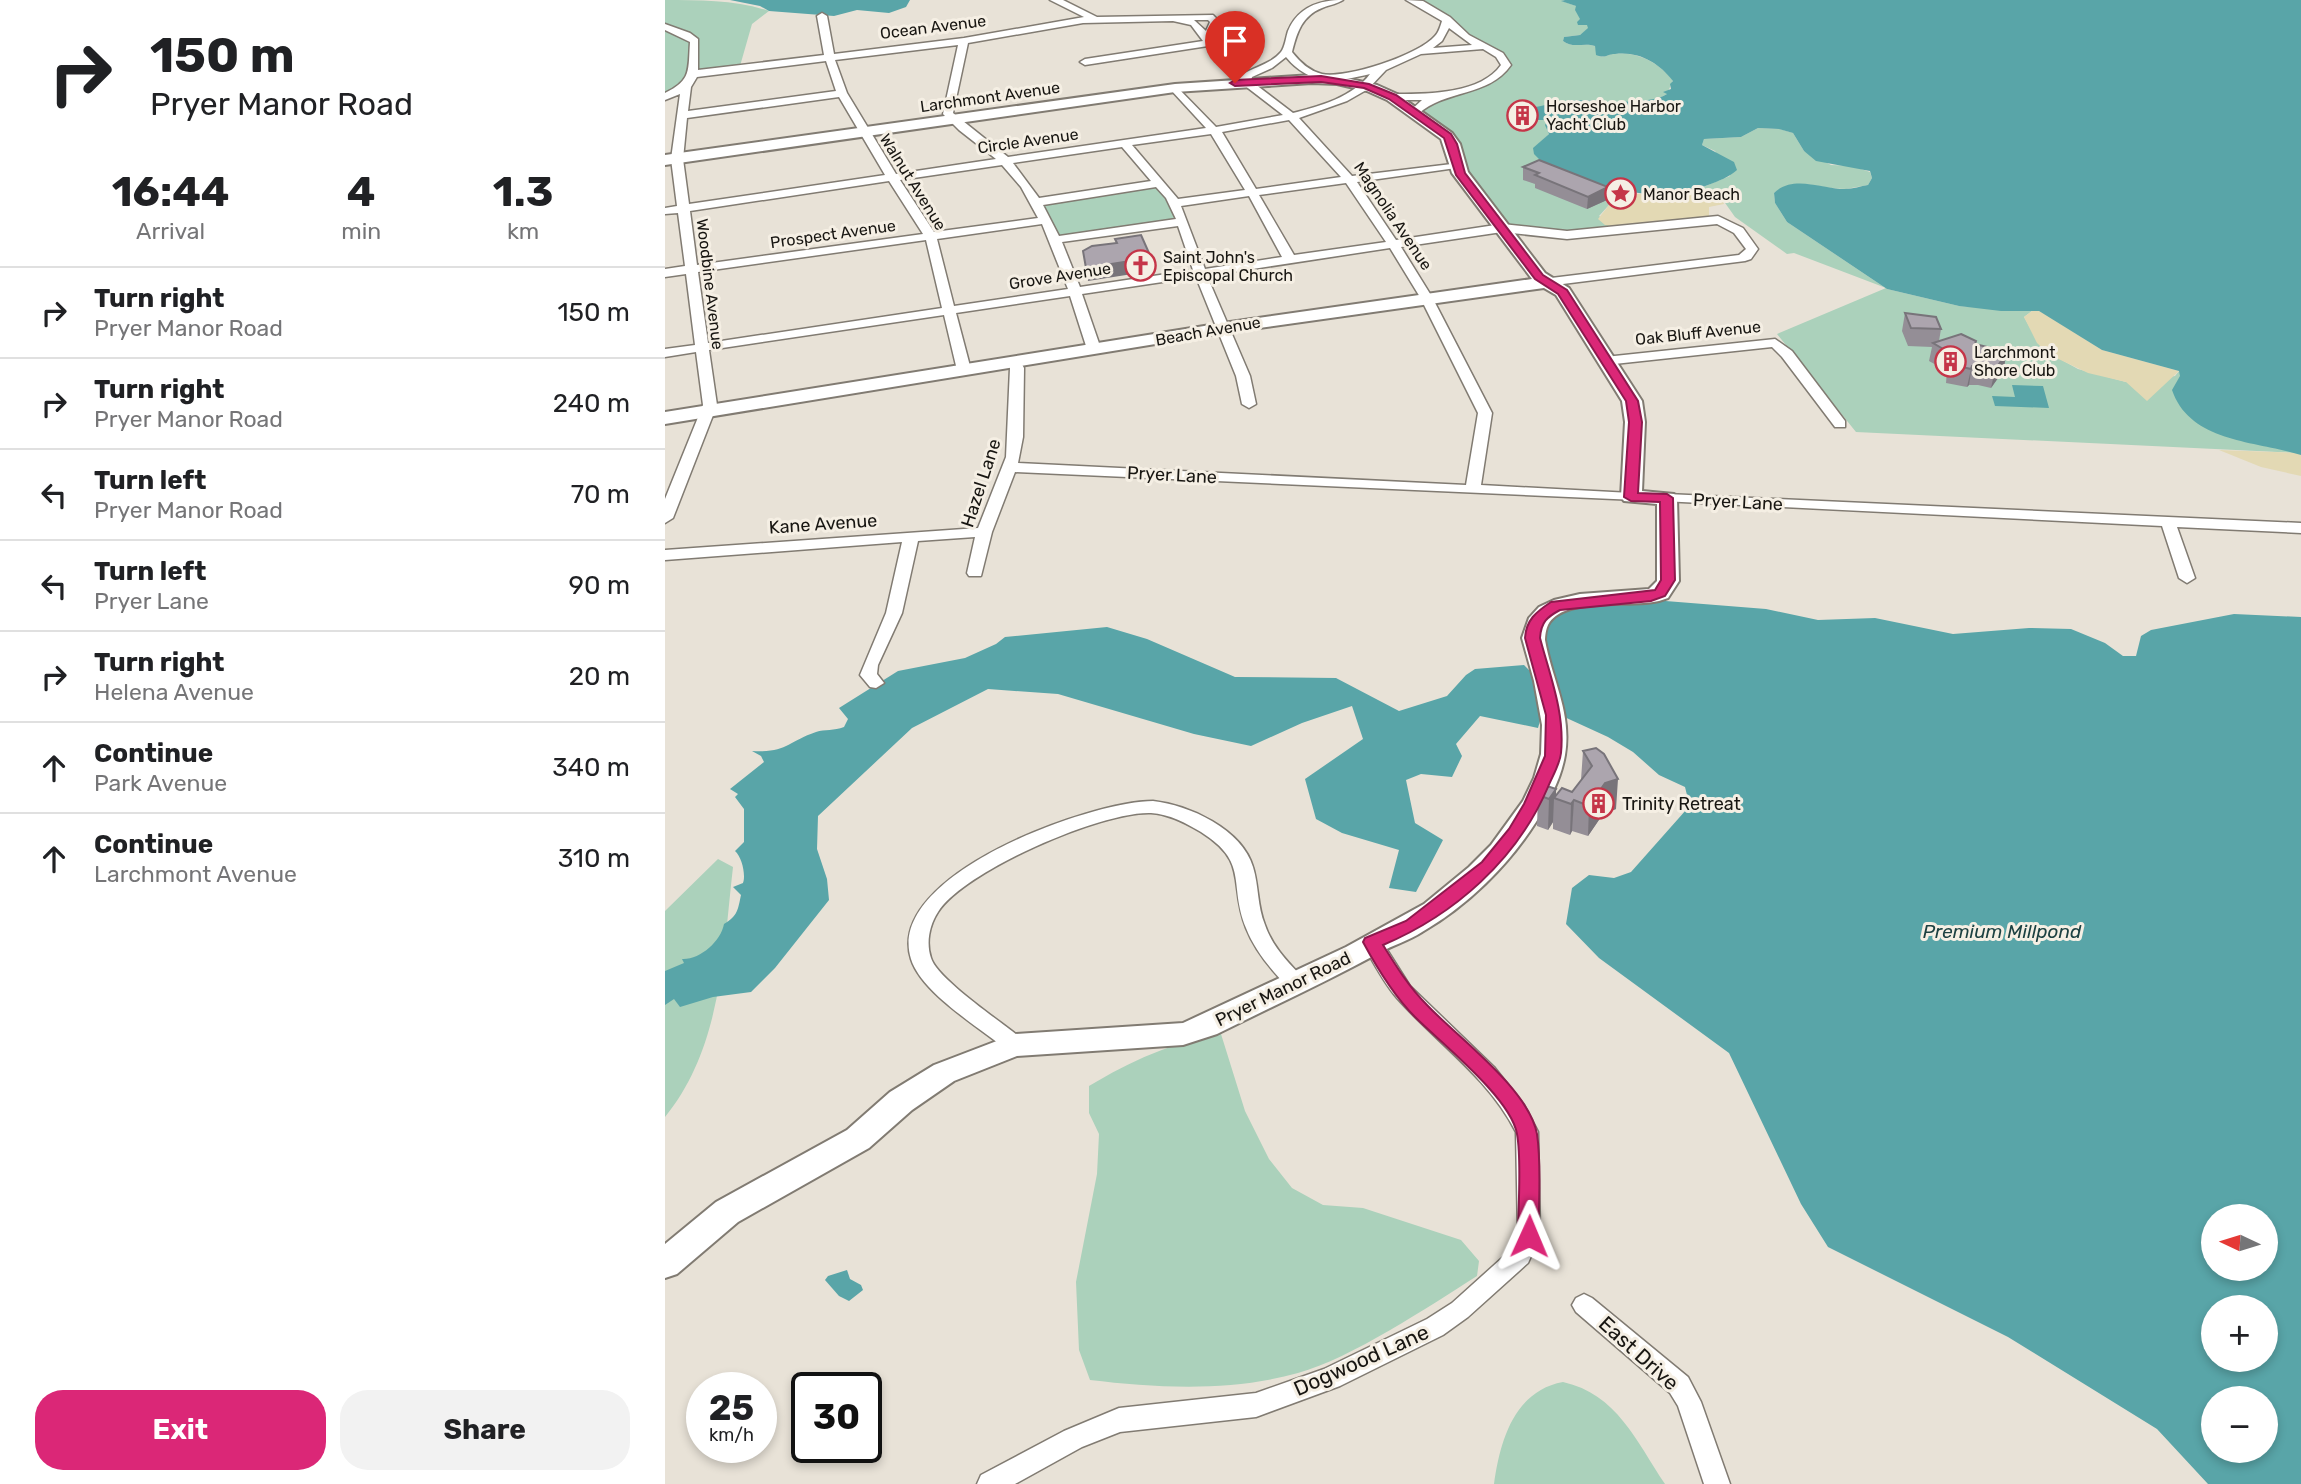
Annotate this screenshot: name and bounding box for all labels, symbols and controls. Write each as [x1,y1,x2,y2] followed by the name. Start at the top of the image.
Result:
[879,11,987,43] street label: Ocean Avenue
[1205,11,1265,83] pin
[1216,22,1254,60] icon: arrive
[150,26,295,84] text: 150 m
[35,28,126,119] icon: right
[919,78,1061,116] street label: Larchmont Avenue
[150,85,413,123] text: Pryer Manor Road
[1546,97,1681,134] place label: Horseshoe Harbor Yacht Club
[1506,98,1540,132] building icon: Horseshoe Harbor Yacht Club
[976,125,1080,157] street label: Circle Avenue
[876,130,950,234] street label: Walnut Avenue
[1350,158,1436,274] street label: Magnolia Avenue
[112,167,230,217] text: 16:44
[347,167,376,217] text: 4
[493,167,553,217] text: 1.3
[1603,177,1637,211] place icon: Manor Beach
[1643,185,1740,204] place label: Manor Beach
[769,216,897,252] street label: Prospect Avenue
[136,217,205,245] text: Arrival
[341,217,381,245] text: min
[507,217,539,245] text: km
[693,217,727,351] street label: Woodbine Avenue
[1163,248,1293,285] place label: Saint John's Episcopal Church
[1123,249,1157,283] church icon: Saint John's Episcopal Church
[1008,259,1112,293] street label: Grove Avenue
[94,283,224,314] text: Turn right
[35,294,73,332] icon: right
[557,297,630,328] text: 150 m
[1154,312,1262,350] street label: Beach Avenue
[94,314,283,342] text: Pryer Manor Road
[1634,317,1762,349] street label: Oak Bluff Avenue
[1974,343,2056,380] place label: Larchmont Shore Club
[1934,344,1968,378] building icon: Larchmont Shore Club
[94,374,224,405] text: Turn right
[35,385,73,423] icon: right
[553,388,630,419] text: 240 m
[94,405,283,433] text: Pryer Manor Road
[956,436,1006,530] street label: Hazel Lane
[1126,462,1218,488] street label: Pryer Lane
[94,465,206,496] text: Turn left
[35,476,73,514] icon: left
[571,479,630,510] text: 70 m
[1692,489,1784,515] street label: Pryer Lane
[94,496,283,524] text: Pryer Manor Road
[768,509,878,539] street label: Kane Avenue
[94,556,206,587] text: Turn left
[35,567,73,605] icon: left
[569,570,630,601] text: 90 m
[94,587,209,615] text: Pryer Lane
[94,647,224,678] text: Turn right
[35,658,73,696] icon: right
[569,661,630,692] text: 20 m
[94,678,254,706] text: Helena Avenue
[94,738,213,769] text: Continue
[35,749,73,787] icon: ahead
[552,752,630,783] text: 340 m
[94,769,227,797] text: Park Avenue
[1582,787,1616,821] building icon: Trinity Retreat
[1622,793,1741,815] place label: Trinity Retreat
[94,829,213,860] text: Continue
[35,840,73,878] icon: ahead
[558,843,630,874] text: 310 m
[94,860,297,888] text: Larchmont Avenue
[1923,920,2082,943] water label: Premium Millpond
[1212,947,1354,1031] street label: Pryer Manor Road
[1492,1199,1566,1273] position arrow
[2201,1204,2279,1281] north arrow
[2201,1204,2278,1463] map controls
[2201,1295,2278,1372] button: +
[1594,1311,1684,1395] street label: East Drive
[1290,1319,1432,1401] street label: Dogwood Lane
[791,1372,882,1463] speed limit sign: 30
[2201,1386,2278,1463] button: −
[709,1387,754,1429] text: 25
[35,1390,326,1470] button: Exit
[340,1390,630,1470] button: Share
[709,1424,754,1446] text: km/h

